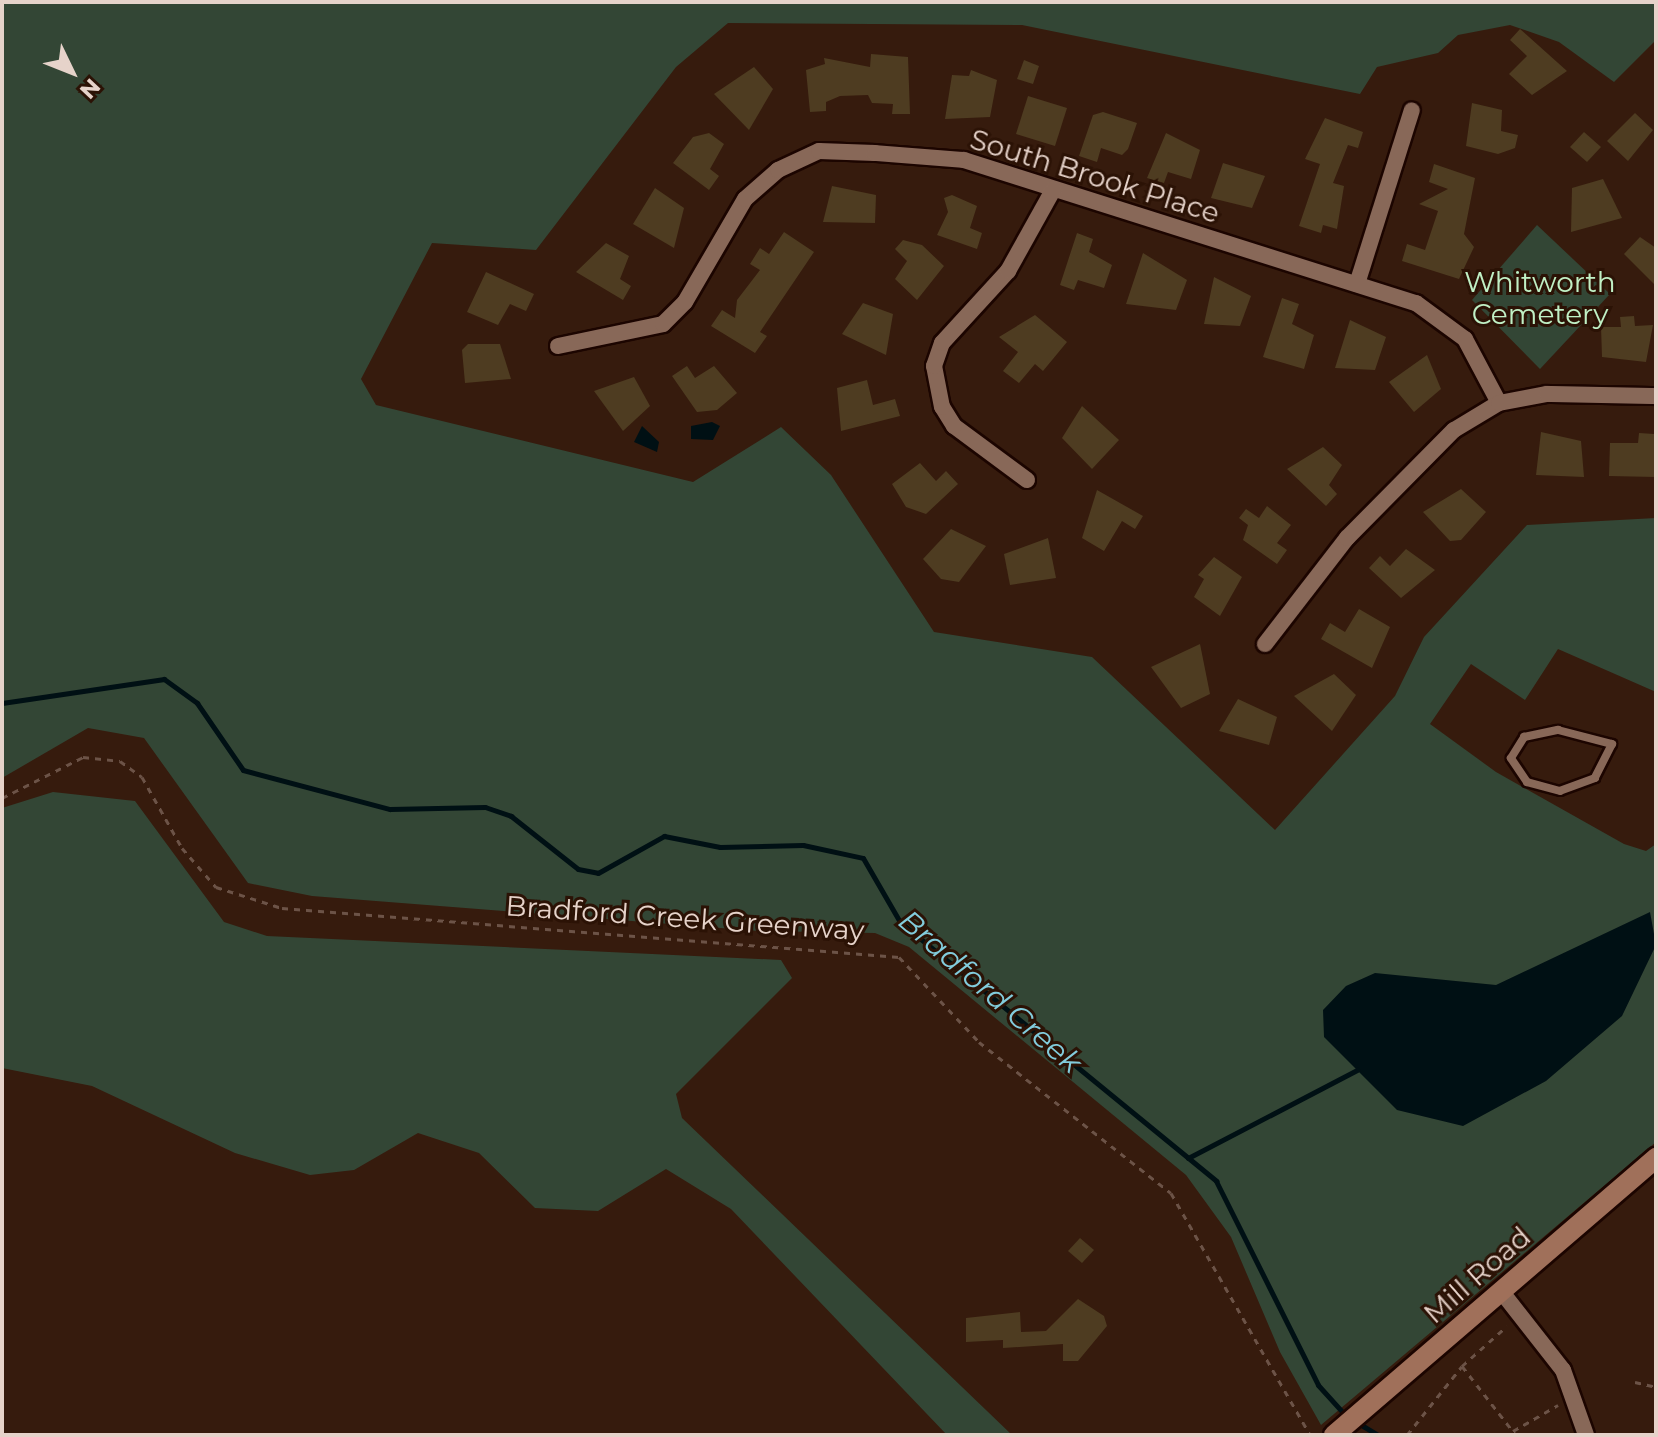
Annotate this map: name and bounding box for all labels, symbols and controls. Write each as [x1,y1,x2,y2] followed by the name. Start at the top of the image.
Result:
[32,32,112,112] north arrow
[74,73,106,104] text: N
[966,122,1224,230] street label: South Brook Place
[1464,265,1616,331] park label: Whitworth Cemetery
[505,889,865,947] street label: Bradford Creek Greenway
[891,903,1089,1081] water label: Bradford Creek
[1417,1220,1537,1330] street label: Mill Road

